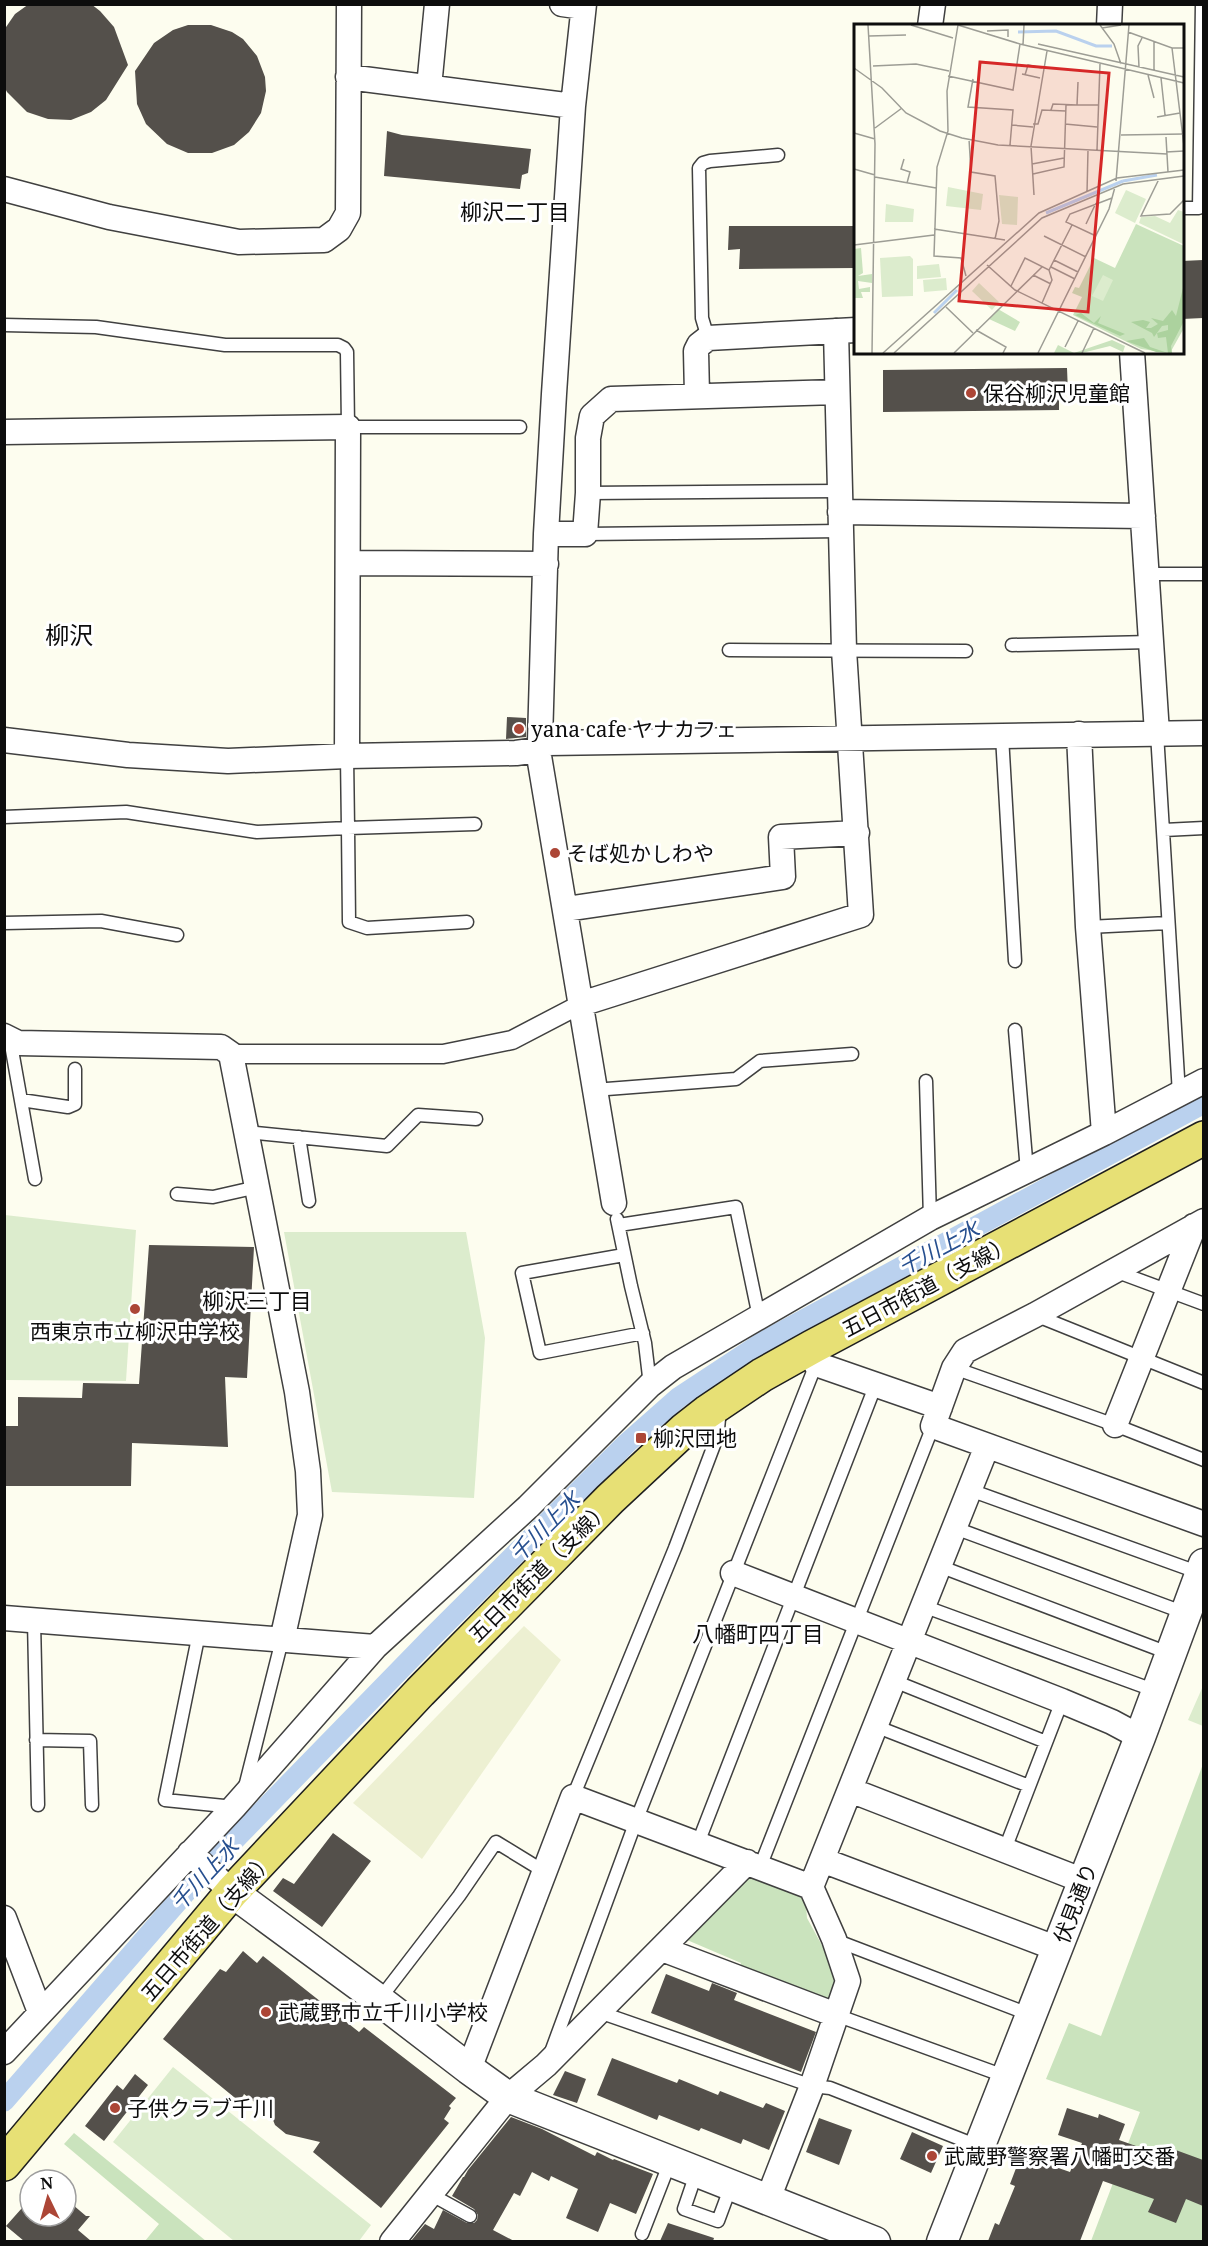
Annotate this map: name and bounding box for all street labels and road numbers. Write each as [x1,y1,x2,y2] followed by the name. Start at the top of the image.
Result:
[837,1229,1017,1343] street label: 五日市街道（支線）
[462,1494,616,1648] street label: 五日市街道（支線）
[134,1845,280,2007] street label: 五日市街道（支線）
[1047,1859,1103,1947] street label: 伏見通り

